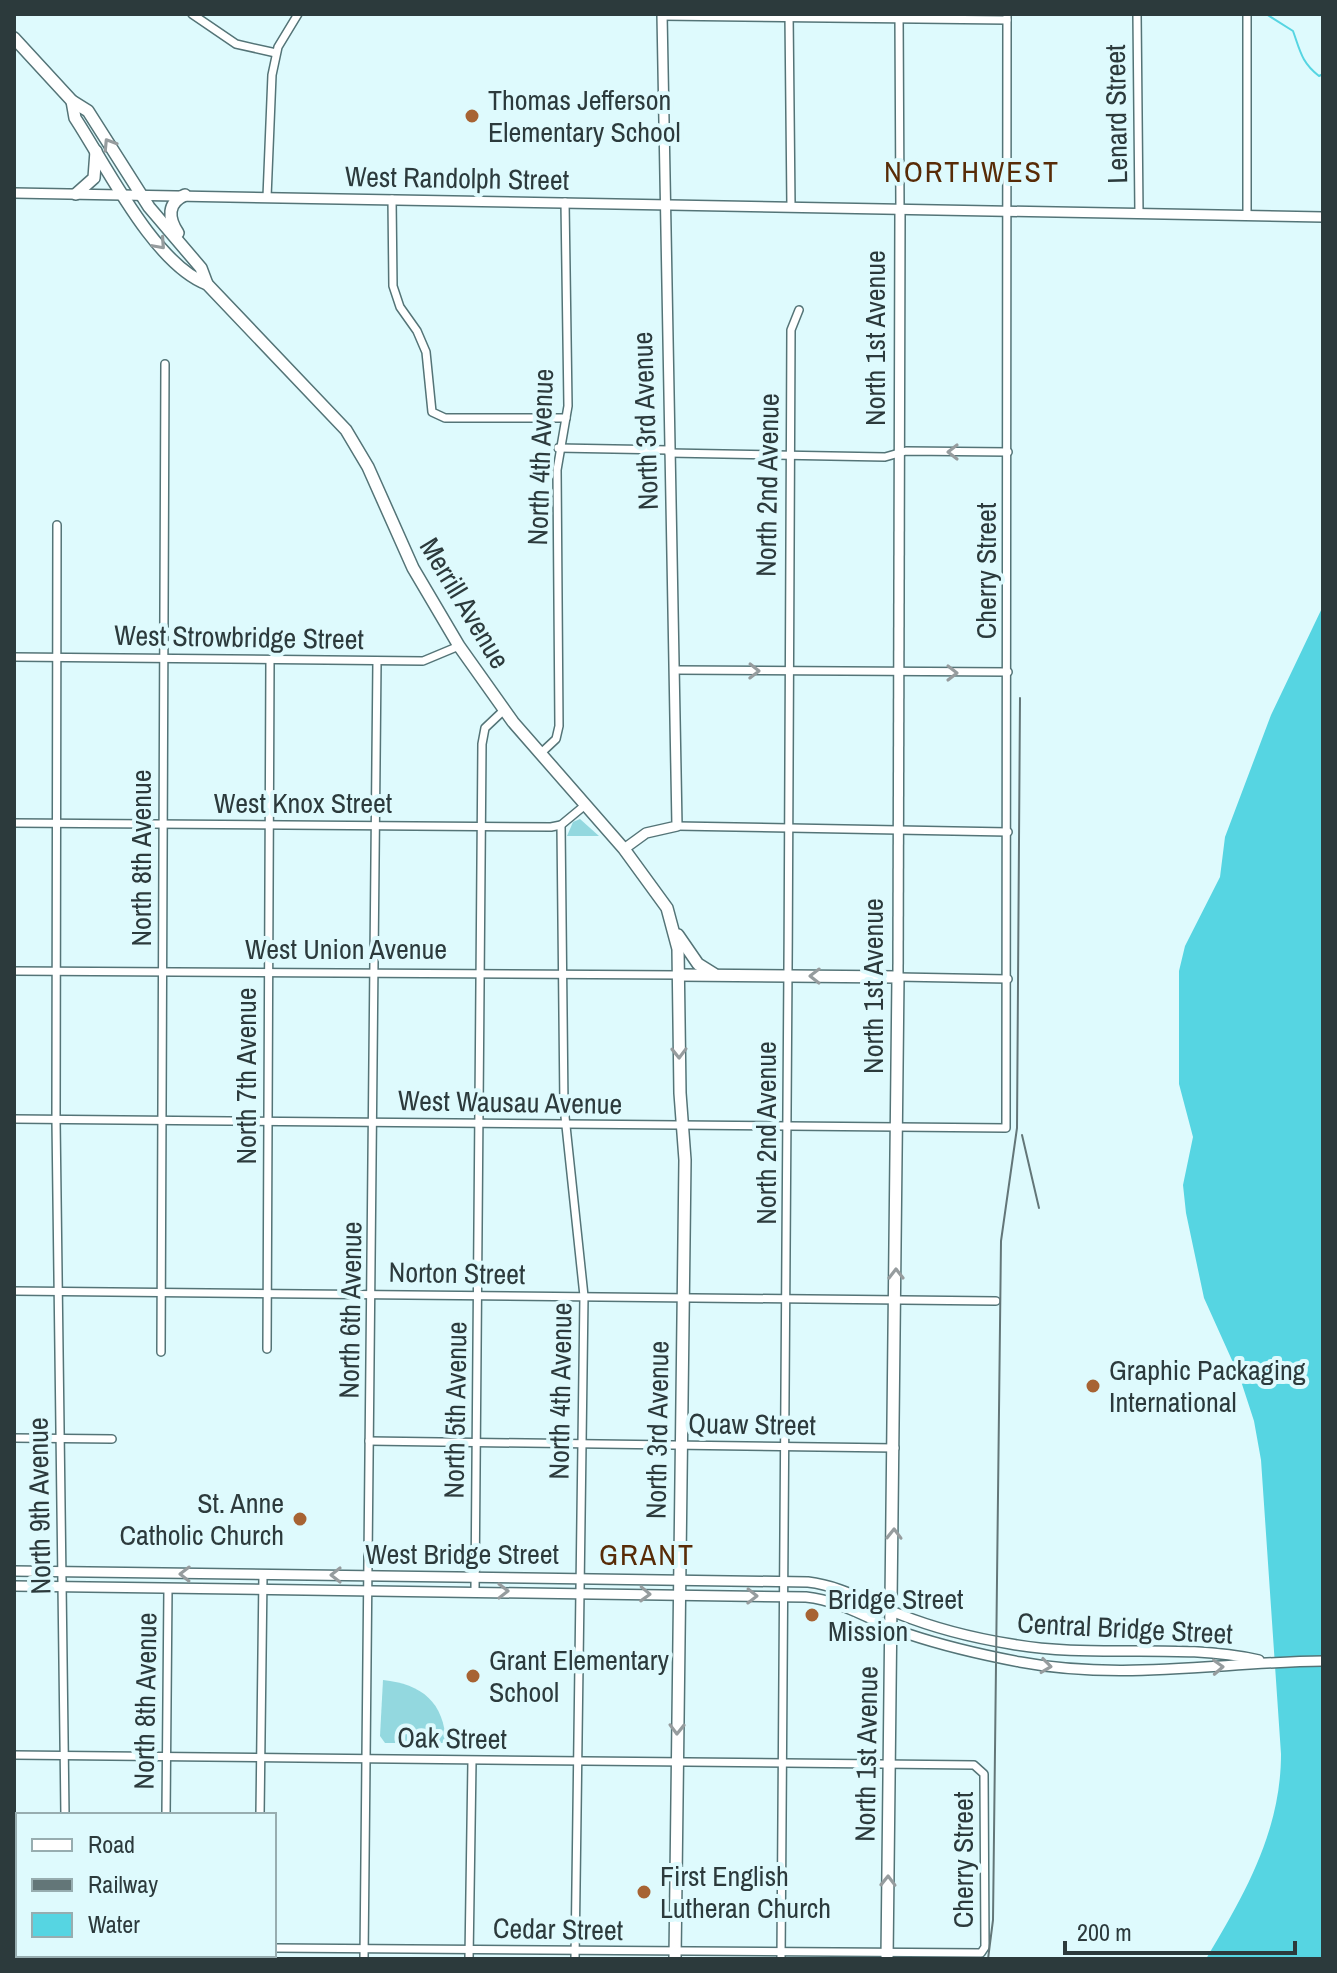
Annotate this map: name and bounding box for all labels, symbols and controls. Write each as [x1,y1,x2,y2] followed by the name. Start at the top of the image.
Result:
[1096,44,1136,184] street label: Lenard Street
[488,81,681,151] place label: Thomas Jefferson Elementary School
[463,107,481,125] marker: Thomas Jefferson Elementary School
[104,138,119,153] one-way arrow
[884,151,1060,191] district label: NORTHWEST
[345,157,569,199] street label: West Randolph Street
[150,235,165,250] one-way arrow
[856,250,894,426] street label: North 1st Avenue
[623,331,667,511] street label: North 3rd Avenue
[518,368,562,546] street label: North 4th Avenue
[746,393,788,577] street label: North 2nd Avenue
[946,443,959,461] one-way arrow
[967,503,1005,639] street label: Cherry Street
[411,530,519,676] street label: Merrill Avenue
[114,616,364,658] street label: West Strowbridge Street
[748,662,761,680] one-way arrow
[946,664,959,682] one-way arrow
[122,769,160,947] street label: North 8th Avenue
[214,784,392,822] street label: West Knox Street
[854,898,892,1074] street label: North 1st Avenue
[245,930,447,968] street label: West Union Avenue
[808,968,821,985] one-way arrow
[227,987,265,1165] street label: North 7th Avenue
[747,1041,785,1225] street label: North 2nd Avenue
[670,1047,688,1060] one-way arrow
[398,1081,622,1123] street label: West Wausau Avenue
[329,1221,371,1399] street label: North 6th Avenue
[388,1253,526,1293] street label: Norton Street
[887,1267,905,1280] one-way arrow
[539,1302,581,1480] street label: North 4th Avenue
[434,1321,476,1499] street label: North 5th Avenue
[636,1341,678,1519] street label: North 3rd Avenue
[1109,1351,1306,1421] place label: Graphic Packaging International
[1084,1377,1102,1395] marker: Graphic Packaging International
[688,1404,816,1444] street label: Quaw Street
[18,1417,60,1595] street label: North 9th Avenue
[119,1484,284,1554] place label: St. Anne Catholic Church
[291,1510,309,1528] marker: St. Anne Catholic Church
[885,1527,903,1540] one-way arrow
[599,1534,695,1574] district label: GRANT
[365,1535,559,1573] street label: West Bridge Street
[178,1565,191,1582] one-way arrow
[329,1566,342,1584] one-way arrow
[828,1580,963,1650] place label: Bridge Street Mission
[497,1582,510,1600] one-way arrow
[639,1585,652,1602] one-way arrow
[746,1587,759,1605] one-way arrow
[1016,1603,1234,1653] street label: Central Bridge Street
[803,1606,821,1624] marker: Bridge Street Mission
[124,1612,166,1790] street label: North 8th Avenue
[489,1641,669,1711] place label: Grant Elementary School
[1040,1657,1053,1674] one-way arrow
[1212,1659,1225,1676] one-way arrow
[845,1666,887,1842] street label: North 1st Avenue
[464,1667,482,1685] marker: Grant Elementary School
[397,1718,507,1758] street label: Oak Street
[668,1723,686,1736] one-way arrow
[944,1792,982,1928] street label: Cherry Street
[16,1813,276,1957] legend
[88,1828,135,1860] text: Road
[660,1857,831,1927] place label: First English Lutheran Church
[88,1868,158,1900] text: Railway
[879,1874,896,1887] one-way arrow
[635,1883,653,1901] marker: First English Lutheran Church
[1065,1905,1295,1955] scale bar
[88,1908,140,1940] text: Water
[493,1909,623,1949] street label: Cedar Street
[1077,1916,1132,1948] text: 200 m

